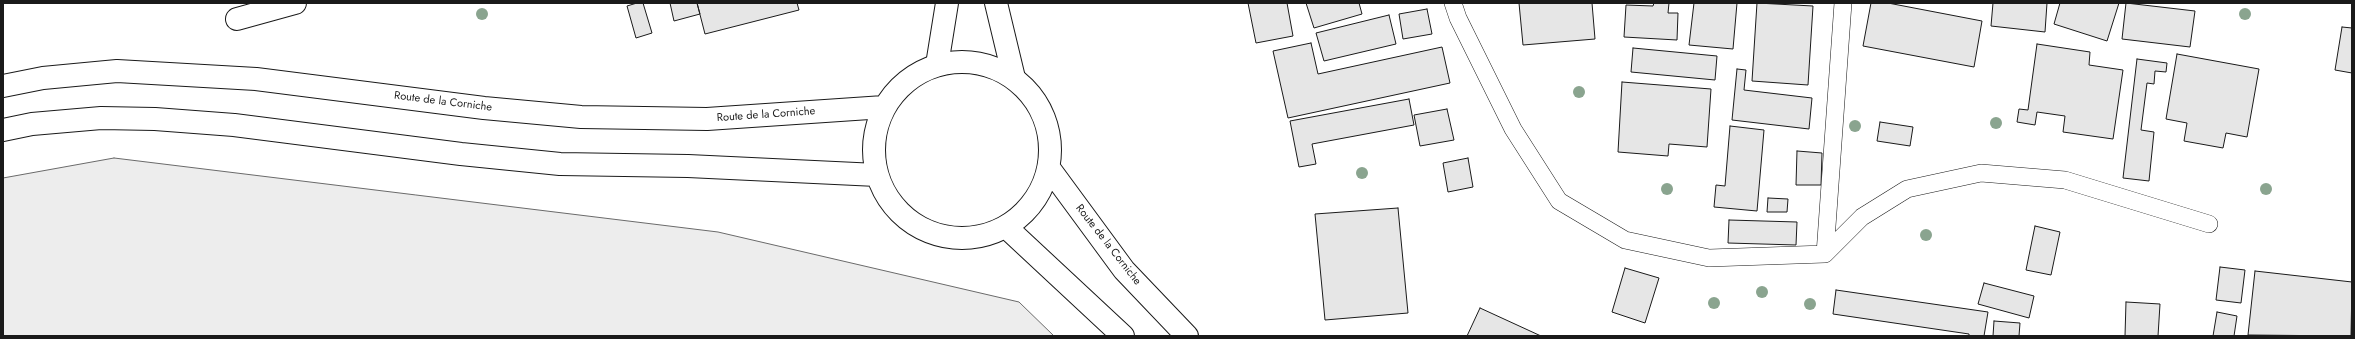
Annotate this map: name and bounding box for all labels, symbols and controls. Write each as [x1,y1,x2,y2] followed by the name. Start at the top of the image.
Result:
[393,89,493,115] street label: Route de la Corniche
[716,105,816,125] street label: Route de la Corniche
[1072,202,1144,288] street label: Route de la Corniche

